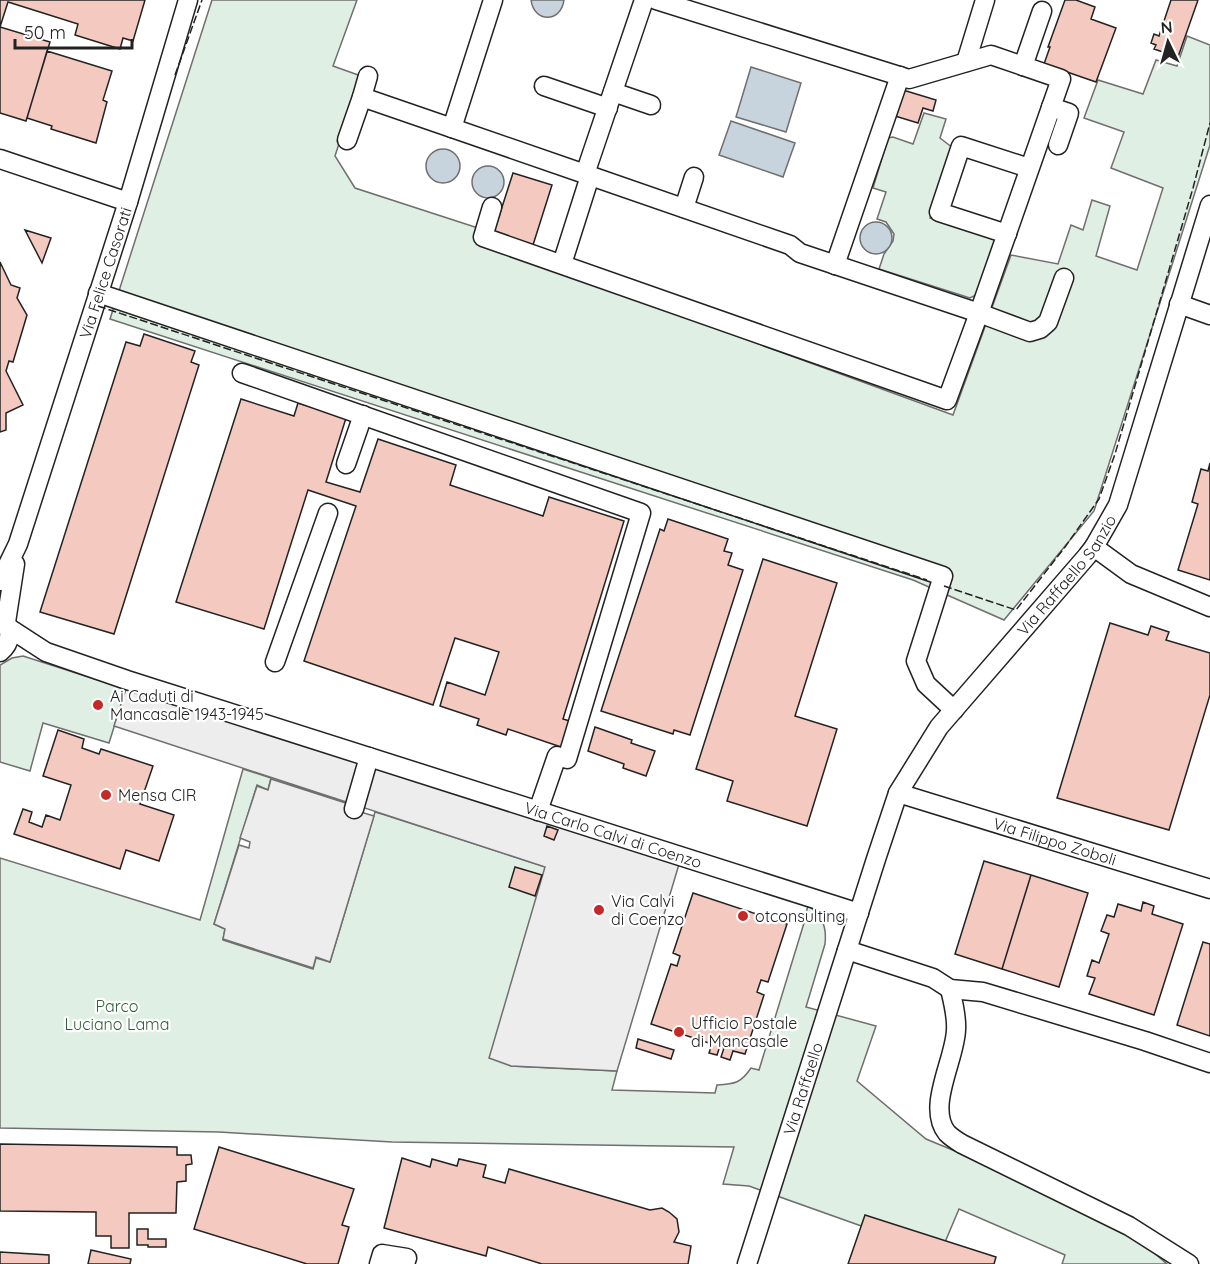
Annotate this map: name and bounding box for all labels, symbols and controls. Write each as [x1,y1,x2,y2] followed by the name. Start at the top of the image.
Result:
[15,12,132,50] scale bar
[1138,12,1198,72] north arrow
[1160,17,1173,38] text: N
[24,21,66,44] text: 50 m
[75,205,136,341] street label: Via Felice Casorati
[1013,511,1120,640] street label: Via Raffaello Sanzio
[110,686,264,724] place label: Ai Caduti di Mancasale 1943-1945
[91,698,105,712] marker: Ai Caduti di Mancasale 1943-1945
[118,785,196,805] place label: Mensa CIR
[99,788,113,802] marker: Mensa CIR
[522,797,704,872] street label: Via Carlo Calvi di Coenzo
[991,813,1119,870] street label: Via Filippo Zoboli
[611,891,684,929] place label: Via Calvi di Coenzo
[592,903,606,917] marker: Via Calvi di Coenzo
[755,906,846,926] place label: otconsulting
[736,909,750,923] marker: otconsulting
[65,996,169,1034] park label: Parco Luciano Lama
[691,1013,797,1051] place label: Ufficio Postale di Mancasale
[672,1025,686,1039] marker: Ufficio Postale di Mancasale
[779,1040,827,1137] street label: Via Raffaello

